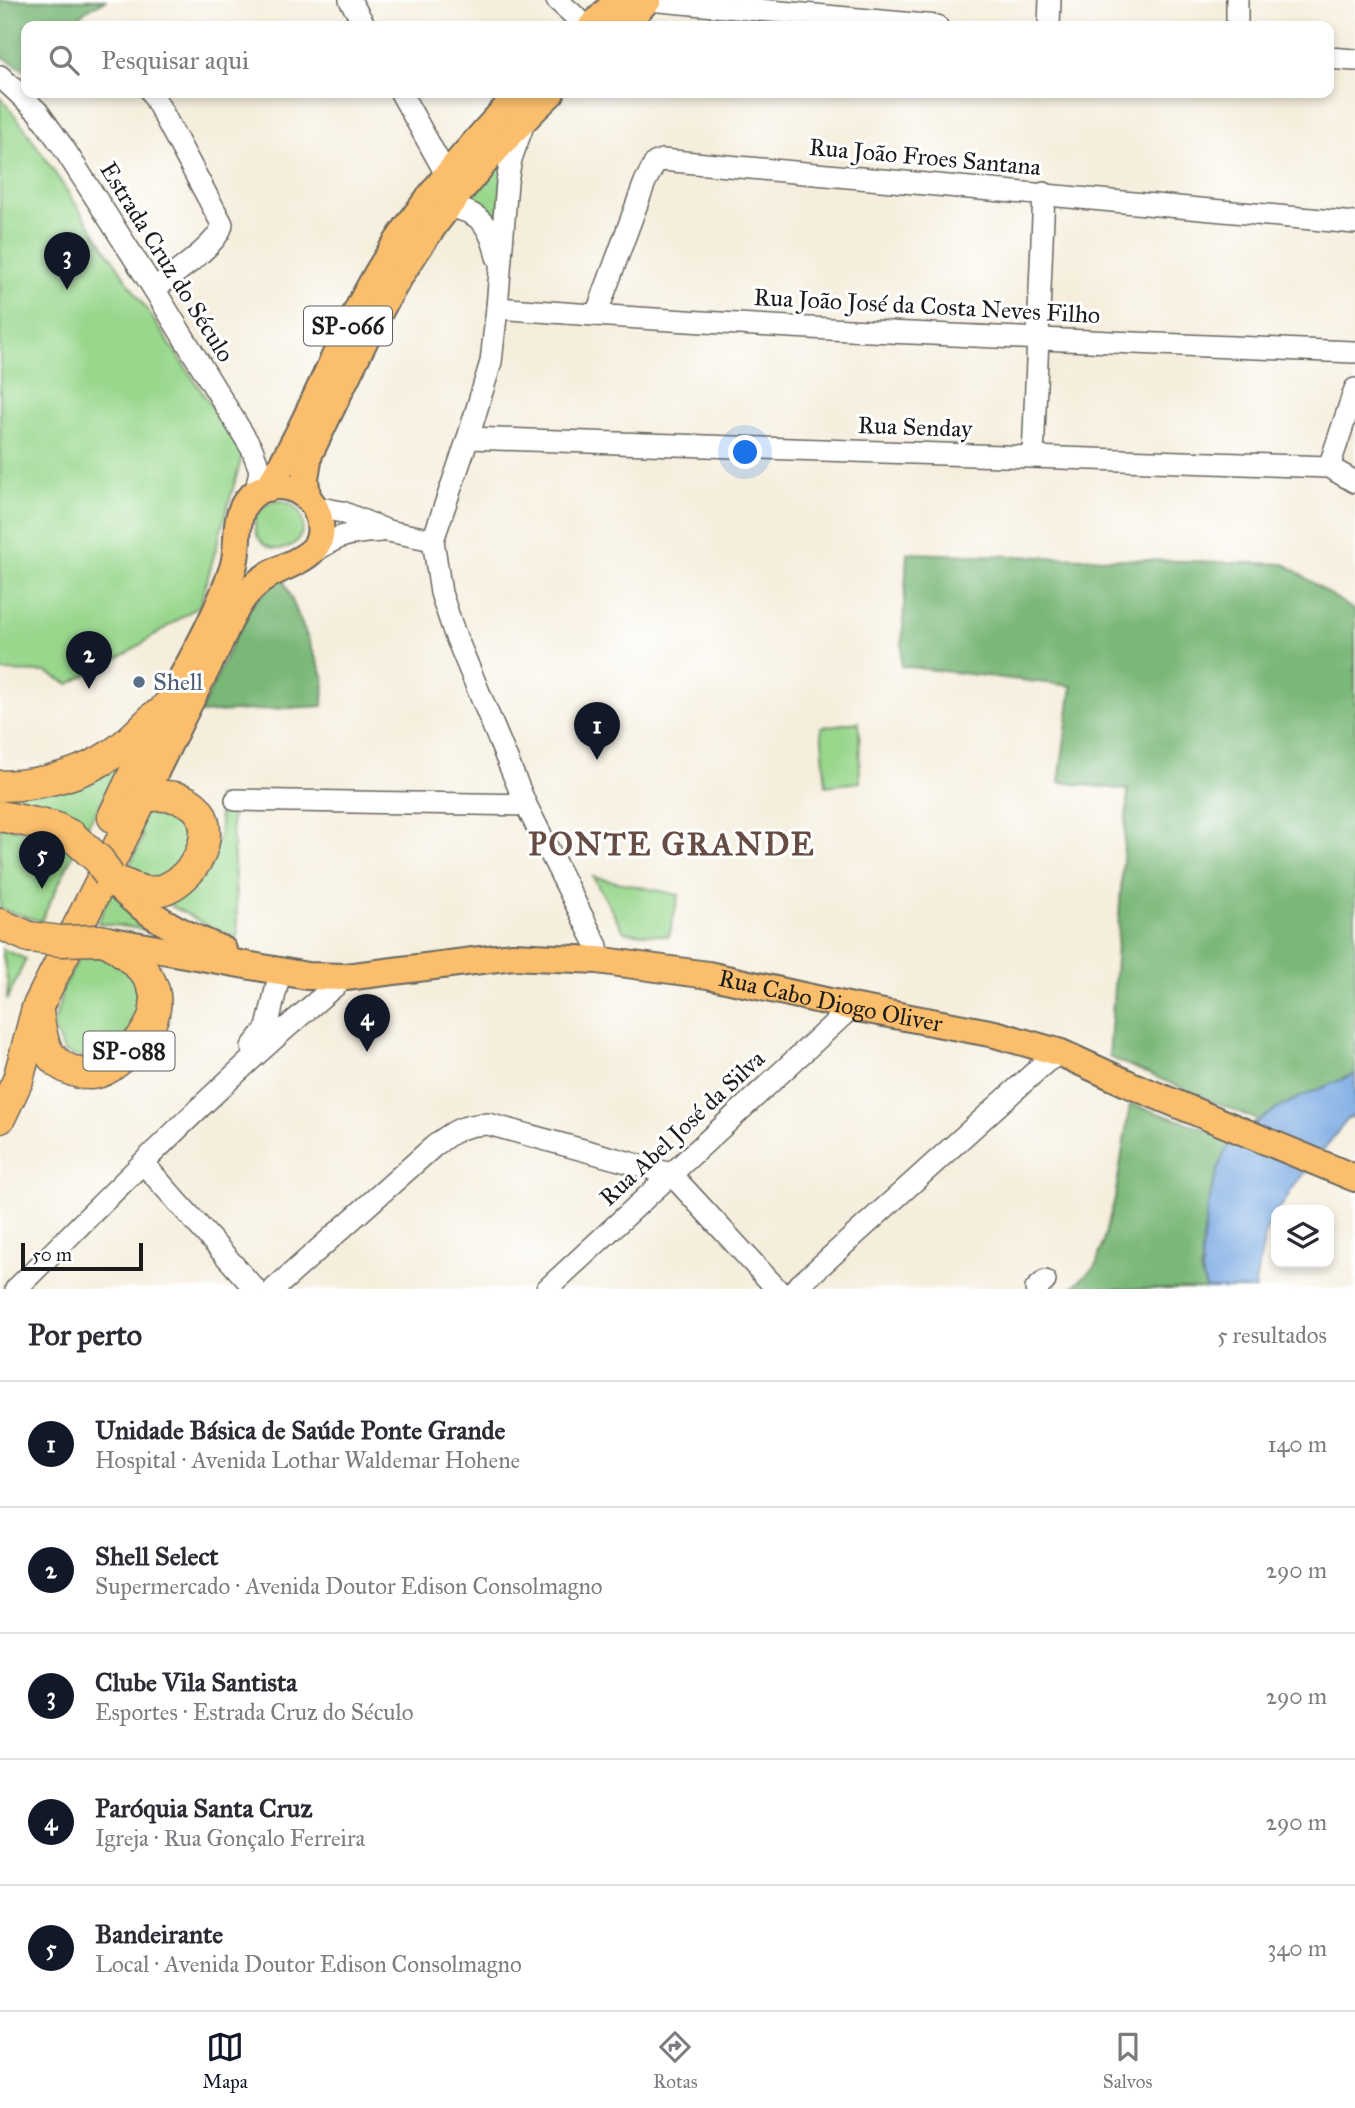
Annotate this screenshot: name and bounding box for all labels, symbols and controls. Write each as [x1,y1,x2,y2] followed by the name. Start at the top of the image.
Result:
[21,21,1334,98] search box
[45,41,83,79] icon: search
[101,44,249,76] text: Pesquisar aqui
[808,132,1043,182] street label: Rua João Froes Santana
[93,156,241,368] street label: Estrada Cruz do Século
[44,232,90,290] pin: 3
[753,282,1101,330] street label: Rua João José da Costa Neves Filho
[304,306,392,346] road number: SP-066
[857,410,974,444] street label: Rua Senday
[728,435,762,469] your location
[66,631,112,689] pin: 2
[153,667,204,697] place label: Shell
[131,674,147,690] marker: Shell
[574,702,620,760] pin: 1
[528,825,816,864] district label: PONTE GRANDE
[19,831,65,889] pin: 5
[716,963,945,1039] street label: Rua Cabo Diogo Oliver
[344,994,390,1052] pin: 4
[83,1032,174,1070] road number: SP-088
[593,1043,772,1212] street label: Rua Abel José da Silva
[1271,1205,1334,1268] map controls
[1271,1205,1334,1268] button: layers
[21,1240,144,1272] scale bar
[32,1243,72,1266] text: 50 m
[28,1317,142,1353] text: Por perto
[1217,1321,1327,1349] text: 5 resultados
[95,1414,505,1446] text: Unidade Básica de Saúde Ponte Grande
[46,1430,56,1458] text: 1
[1267,1430,1327,1458] text: 140 m
[95,1446,520,1474] text: Hospital · Avenida Lothar Waldemar Hohene
[95,1540,219,1572] text: Shell Select
[45,1556,57,1584] text: 2
[1266,1556,1327,1584] text: 290 m
[95,1572,603,1600] text: Supermercado · Avenida Doutor Edison Consolmagno
[95,1666,297,1698] text: Clube Vila Santista
[46,1682,56,1710] text: 3
[1266,1682,1327,1710] text: 290 m
[95,1698,413,1726] text: Esportes · Estrada Cruz do Século
[95,1792,312,1824] text: Paróquia Santa Cruz
[45,1808,57,1836] text: 4
[1266,1808,1327,1836] text: 290 m
[95,1824,365,1852] text: Igreja · Rua Gonçalo Ferreira
[95,1918,223,1950] text: Bandeirante
[46,1934,56,1962] text: 5
[1267,1934,1327,1962] text: 340 m
[95,1950,522,1978] text: Local · Avenida Doutor Edison Consolmagno
[203,2028,248,2093] tab: Mapa
[653,2028,698,2093] tab: Rotas
[1103,2028,1152,2093] tab: Salvos

